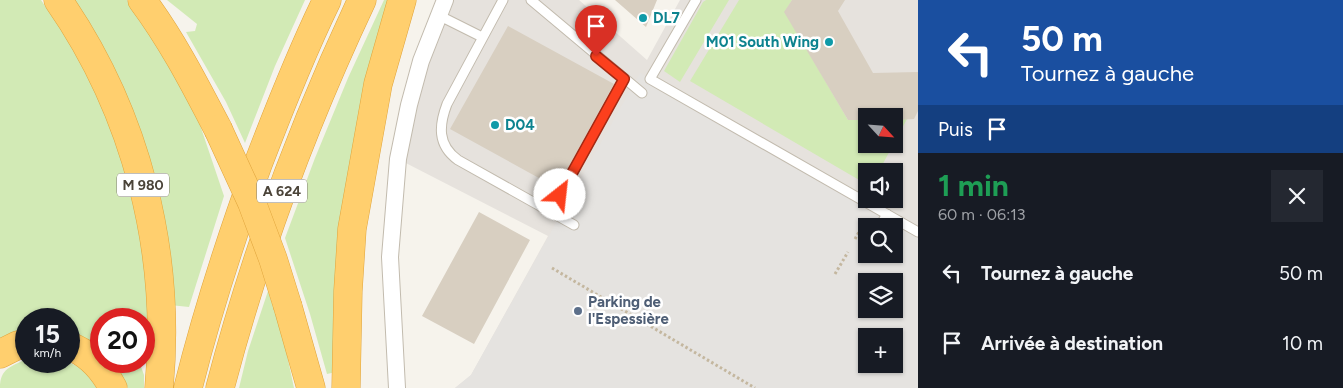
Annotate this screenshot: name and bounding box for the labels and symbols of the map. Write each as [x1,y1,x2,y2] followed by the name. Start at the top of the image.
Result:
[575,5,617,56] pin
[653,9,680,27] place label: DL7
[637,12,649,24] marker: DL7
[706,33,819,51] place label: M01 South Wing
[823,36,835,48] marker: M01 South Wing
[858,108,902,152] north arrow
[505,116,535,134] place label: D04
[489,119,501,131] marker: D04
[533,168,585,220] position arrow
[117,174,169,196] road number: M 980
[257,180,307,202] road number: A 624
[588,293,669,328] place label: Parking de l'Espessière
[572,305,584,317] marker: Parking de l'Espessière
[90,308,155,373] speed limit sign: 20

